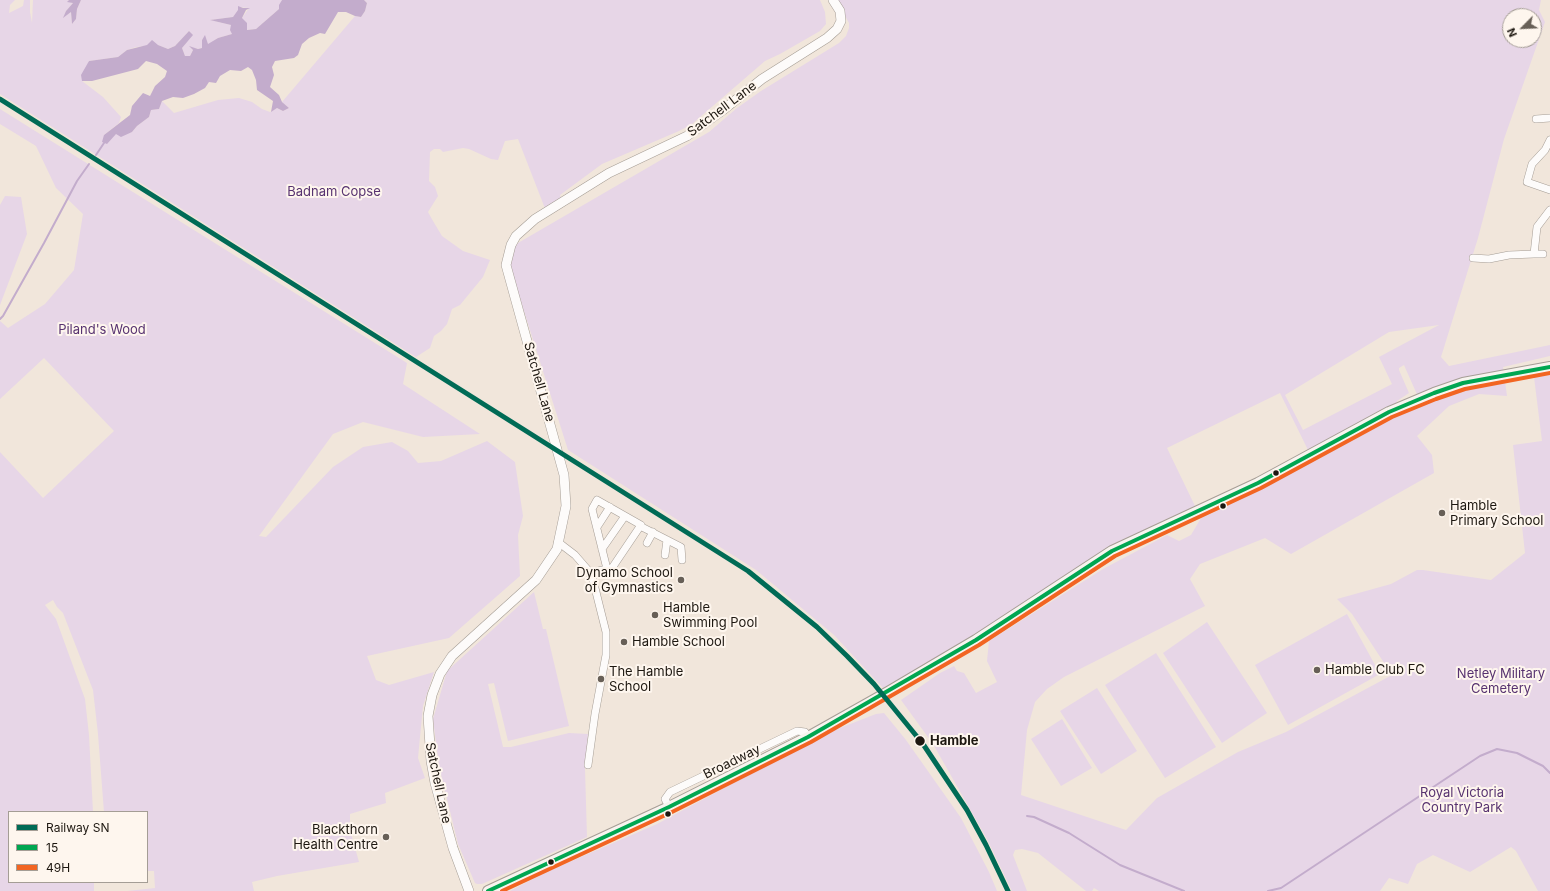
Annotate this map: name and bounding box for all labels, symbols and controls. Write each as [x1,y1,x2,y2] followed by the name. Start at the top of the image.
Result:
[1502,8,1542,48] north arrow
[1504,26,1520,39] text: N
[684,78,760,140] street label: Satchell Lane
[287,184,381,200] park label: Badnam Copse
[58,322,146,338] park label: Piland's Wood
[520,340,558,424] street label: Satchell Lane
[1271,468,1281,478] unlabelled marker
[1450,498,1543,529] place label: Hamble Primary School
[1218,501,1228,511] unlabelled marker
[1437,508,1447,518] marker: Hamble Primary School
[576,565,673,596] place label: Dynamo School of Gymnastics
[676,575,686,585] marker: Dynamo School of Gymnastics
[663,600,757,631] place label: Hamble Swimming Pool
[650,610,660,620] marker: Hamble Swimming Pool
[632,634,725,650] place label: Hamble School
[619,637,629,647] marker: Hamble School
[1325,662,1425,678] place label: Hamble Club FC
[609,664,683,695] place label: The Hamble School
[1312,665,1322,675] marker: Hamble Club FC
[1457,666,1545,697] park label: Netley Military Cemetery
[596,674,606,684] marker: The Hamble School
[930,733,979,749] place label: Hamble
[913,734,927,748] marker: Hamble
[422,741,454,825] street label: Satchell Lane
[701,742,763,782] street label: Broadway
[1420,785,1504,816] park label: Royal Victoria Country Park
[663,809,673,819] unlabelled marker
[8,811,148,883] legend
[46,820,109,835] text: Railway SN
[293,822,378,853] place label: Blackthorn Health Centre
[381,832,391,842] marker: Blackthorn Health Centre
[46,840,58,855] text: 15
[546,857,556,867] unlabelled marker
[46,860,70,875] text: 49H

